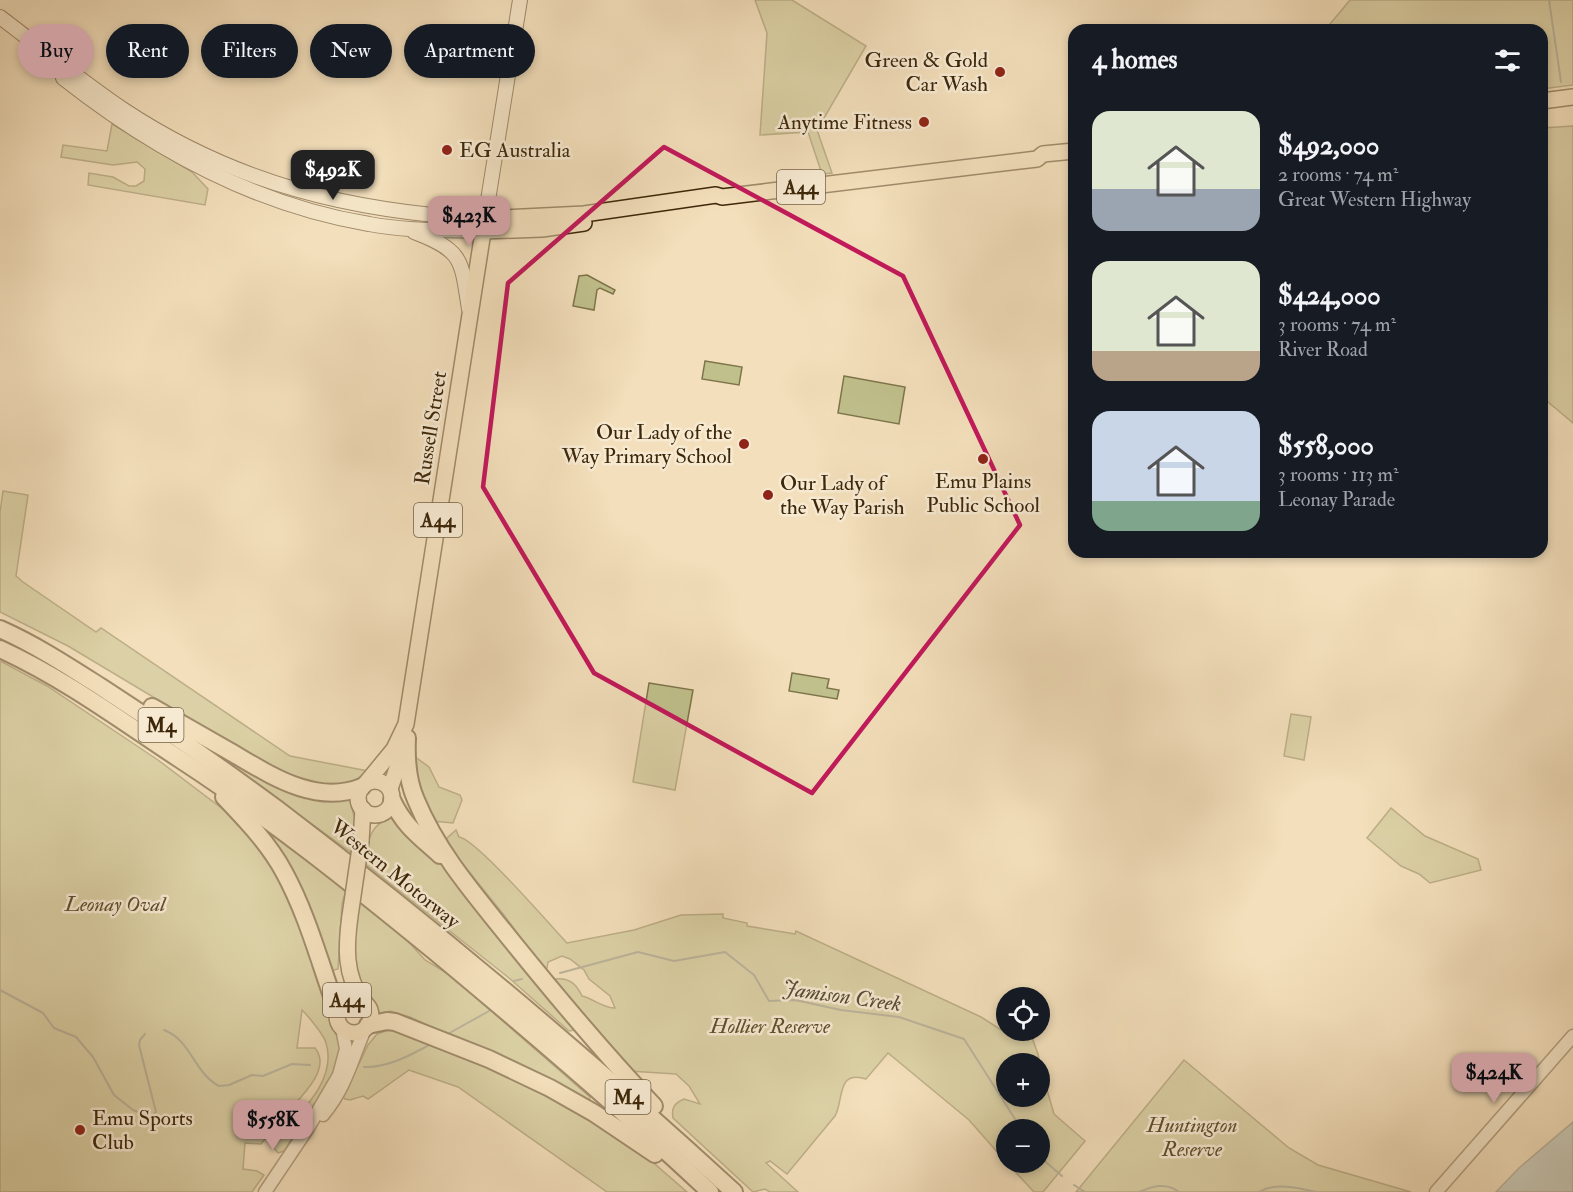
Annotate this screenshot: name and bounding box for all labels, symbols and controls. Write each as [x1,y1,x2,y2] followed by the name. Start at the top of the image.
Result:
[18,24,94,78] chip: Buy
[106,24,189,78] chip: Rent
[201,24,298,78] chip: Filters
[310,24,392,78] chip: New
[404,24,535,78] chip: Apartment
[1092,44,1178,76] text: 4 homes
[1491,44,1524,77] icon: filters
[865,47,989,98] place label: Green & Gold Car Wash
[993,65,1007,79] marker: Green & Gold Car Wash
[777,109,912,136] place label: Anytime Fitness
[917,115,931,129] marker: Anytime Fitness
[1278,130,1379,162] text: $492,000
[1140,135,1212,207] icon: home
[459,137,571,164] place label: EG Australia
[440,143,454,157] marker: EG Australia
[291,150,375,201] pin: $492K
[305,157,361,182] text: $492K
[1278,162,1399,187] text: 2 rooms · 74 m²
[777,170,825,204] road number: A44
[1278,187,1471,212] text: Great Western Highway
[427,196,511,247] pin: $423K
[442,203,496,228] text: $423K
[1278,280,1381,312] text: $424,000
[1140,285,1212,357] icon: home
[1278,312,1396,337] text: 3 rooms · 74 m²
[1278,337,1368,362] text: River Road
[409,369,453,487] street label: Russell Street
[561,419,733,470] place label: Our Lady of the Way Primary School
[1278,430,1374,462] text: $558,000
[1140,435,1212,507] icon: home
[737,437,751,451] marker: Our Lady of the Way Primary School
[976,452,990,466] marker: Emu Plains Public School
[1278,462,1399,487] text: 3 rooms · 113 m²
[926,468,1040,519] place label: Emu Plains Public School
[780,470,905,521] place label: Our Lady of the Way Parish
[1278,487,1395,512] text: Leonay Parade
[761,488,775,502] marker: Our Lady of the Way Parish
[414,503,462,537] road number: A44
[138,708,184,742] road number: M4
[324,813,466,935] street label: Western Motorway
[64,891,167,918] park label: Leonay Oval
[781,974,903,1018] water label: Jamison Creek
[323,983,371,1017] road number: A44
[996,987,1050,1173] map controls
[996,987,1050,1041] button: locate
[709,1013,831,1040] park label: Hollier Reserve
[996,1053,1050,1107] button: +
[1452,1053,1536,1104] pin: $424K
[1465,1060,1523,1085] text: $424K
[606,1080,650,1114] road number: M4
[231,1100,315,1151] pin: $558K
[92,1105,193,1156] place label: Emu Sports Club
[247,1107,299,1132] text: $558K
[1146,1112,1237,1163] park label: Huntington Reserve
[996,1119,1050,1173] button: −
[73,1123,87,1137] marker: Emu Sports Club

